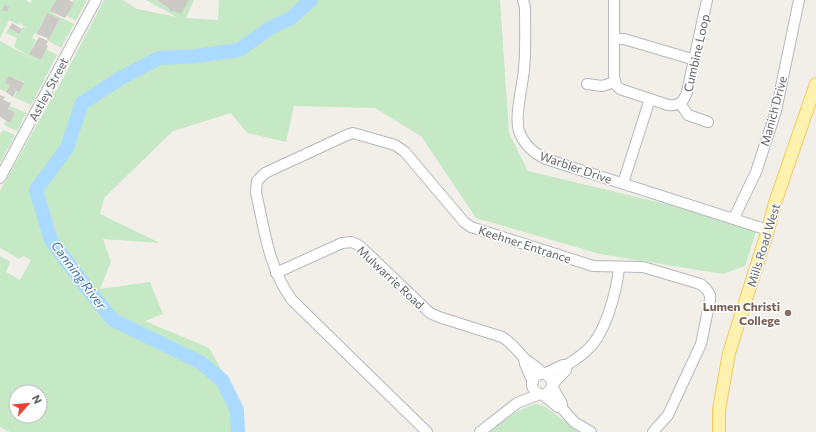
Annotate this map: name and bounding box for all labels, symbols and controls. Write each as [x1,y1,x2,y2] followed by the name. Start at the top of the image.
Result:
[680,13,712,93] street label: Cumbine Loop
[25,55,71,123] street label: Astley Street
[757,75,789,147] street label: Manich Drive
[538,148,614,186] street label: Warbler Drive
[744,201,782,289] street label: Mills Road West
[477,222,573,266] street label: Keehner Entrance
[48,238,110,313] water label: Canning River
[355,242,427,312] street label: Mulwarrie Road
[703,299,780,327] place label: Lumen Christi College
[783,308,793,318] marker: Lumen Christi College
[8,384,48,424] north arrow
[30,393,45,406] text: N

